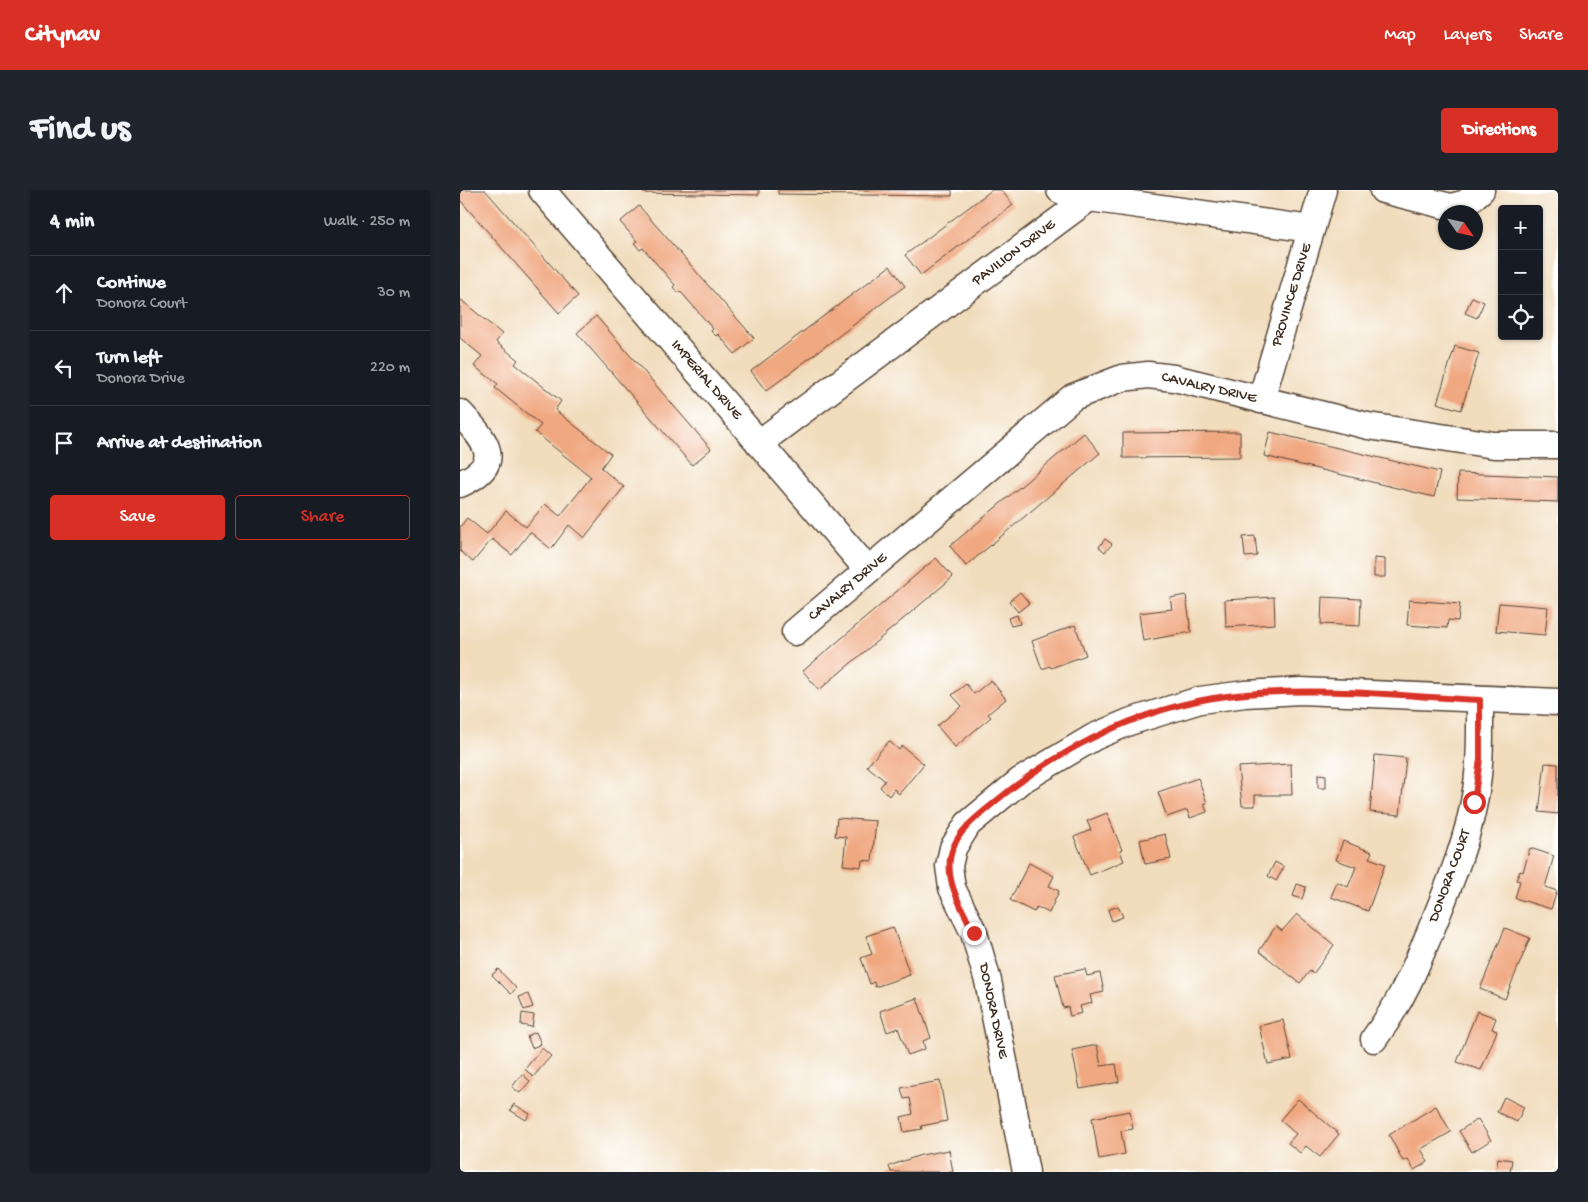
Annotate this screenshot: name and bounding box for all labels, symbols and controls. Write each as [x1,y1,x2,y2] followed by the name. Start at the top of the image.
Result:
[25,21,100,50] text: Citynav
[1384,25,1416,46] text: Map
[1444,25,1491,46] text: Layers
[1519,25,1563,46] text: Share
[1441,108,1558,153] button: Directions
[30,110,130,151] text: Find us
[1438,205,1483,250] north arrow
[1498,205,1543,340] map controls
[1498,205,1543,250] button: +
[50,210,94,235] text: 4 min
[324,213,410,232] text: Walk · 250 m
[968,215,1060,291] street label: PAVILION DRIVE
[1267,241,1316,350] street label: PROVINCE DRIVE
[1498,250,1543,295] button: −
[97,272,166,295] text: Continue
[50,279,78,307] icon: ahead
[377,284,410,303] text: 30 m
[97,295,187,314] text: Donora Court
[1498,295,1543,340] button: locate
[666,336,746,424] street label: IMPERIAL DRIVE
[97,347,161,370] text: Turn left
[50,354,78,382] icon: left
[370,359,410,378] text: 220 m
[1160,368,1259,408] street label: CAVALRY DRIVE
[97,370,185,389] text: Donora Drive
[50,429,78,457] icon: arrive
[97,432,261,455] text: Arrive at destination
[50,495,225,540] button: Save
[235,495,410,540] button: Share
[805,549,891,625] street label: CAVALRY DRIVE
[1463,791,1486,814] route start
[1425,826,1476,926] street label: DONORA COURT
[963,922,986,945] route end
[974,961,1012,1061] street label: DONORA DRIVE

